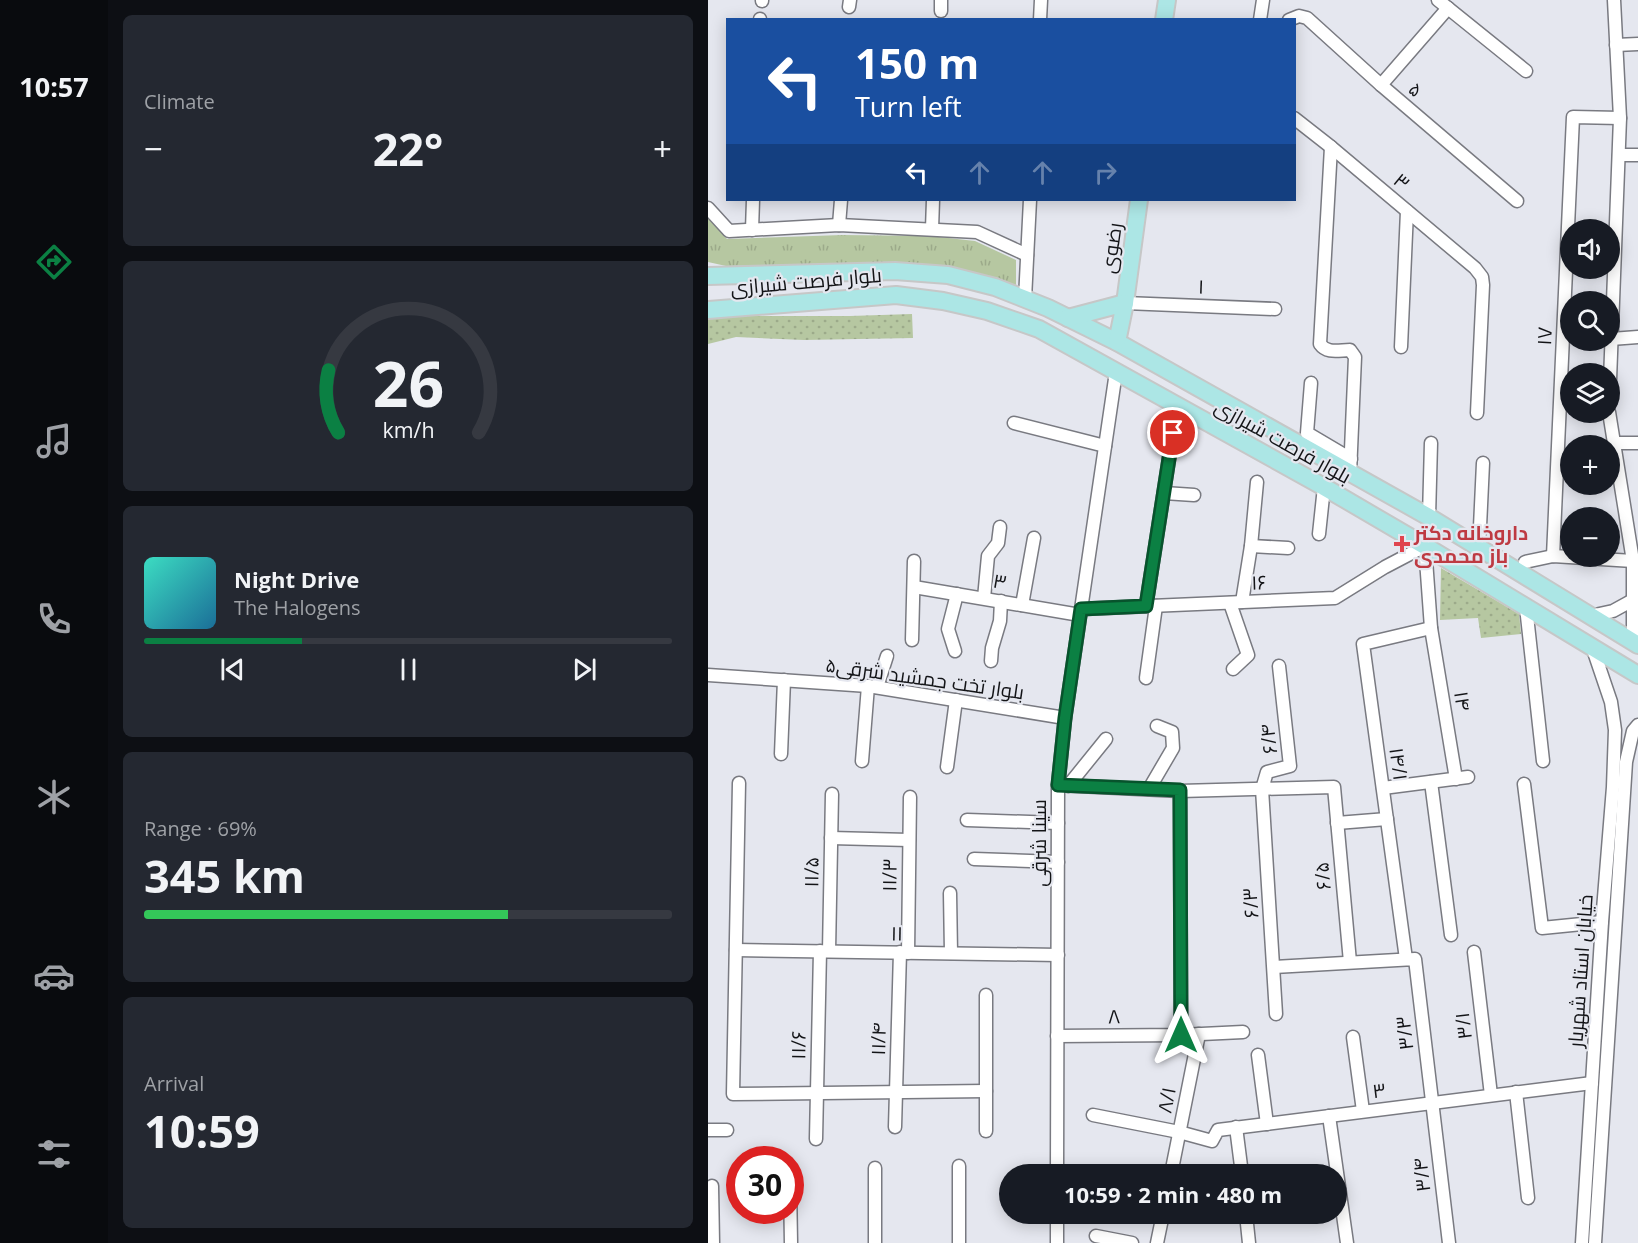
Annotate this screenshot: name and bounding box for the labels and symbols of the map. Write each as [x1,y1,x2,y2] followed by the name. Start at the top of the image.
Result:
[1403,75,1429,103] street label: ۵
[1388,166,1416,196] street label: ۳
[1094,221,1128,275] street label: رضوی
[729,261,883,301] street label: بلوار فرصت شیرازی
[1197,272,1205,300] street label: ۱
[1530,326,1558,346] street label: ۱۷
[1210,392,1356,490] street label: بلوار فرصت شیرازی
[1147,407,1198,458] pin
[1413,519,1528,569] place label: داروخانه دکتر باز محمدی
[1395,537,1409,551] marker: داروخانه دکتر باز محمدی
[991,567,1009,595] street label: ۳
[1251,568,1267,596] street label: ۱۶
[824,651,1026,705] street label: بلوار تخت جمشید شرقی۵
[1448,689,1478,713] street label: ۱۴
[1253,722,1283,756] street label: ۶/۴
[1383,746,1415,782] street label: ۱۴/۱
[1025,799,1052,887] street label: سینا شرقی
[797,856,825,888] street label: ۱۱/۵
[875,858,903,892] street label: ۱۱/۳
[1307,861,1337,891] street label: ۶/۵
[1235,887,1265,919] street label: ۶/۳
[1561,894,1599,1049] street label: خیابان استاد شهریار
[891,919,903,947] street label: ۱۱
[1108,1002,1120,1030] street label: ۸
[1149,1003,1213,1067] position arrow
[1448,1011,1478,1041] street label: ۳/۱
[1389,1014,1419,1052] street label: ۳/۳
[864,1022,892,1056] street label: ۱۱/۴
[784,1030,812,1060] street label: ۱۱/۶
[1371,1076,1387,1104] street label: ۳
[1150,1085,1182,1115] street label: ۸/۱
[726,1146,804,1224] speed limit sign: 30
[1406,1156,1436,1194] street label: ۳/۴

